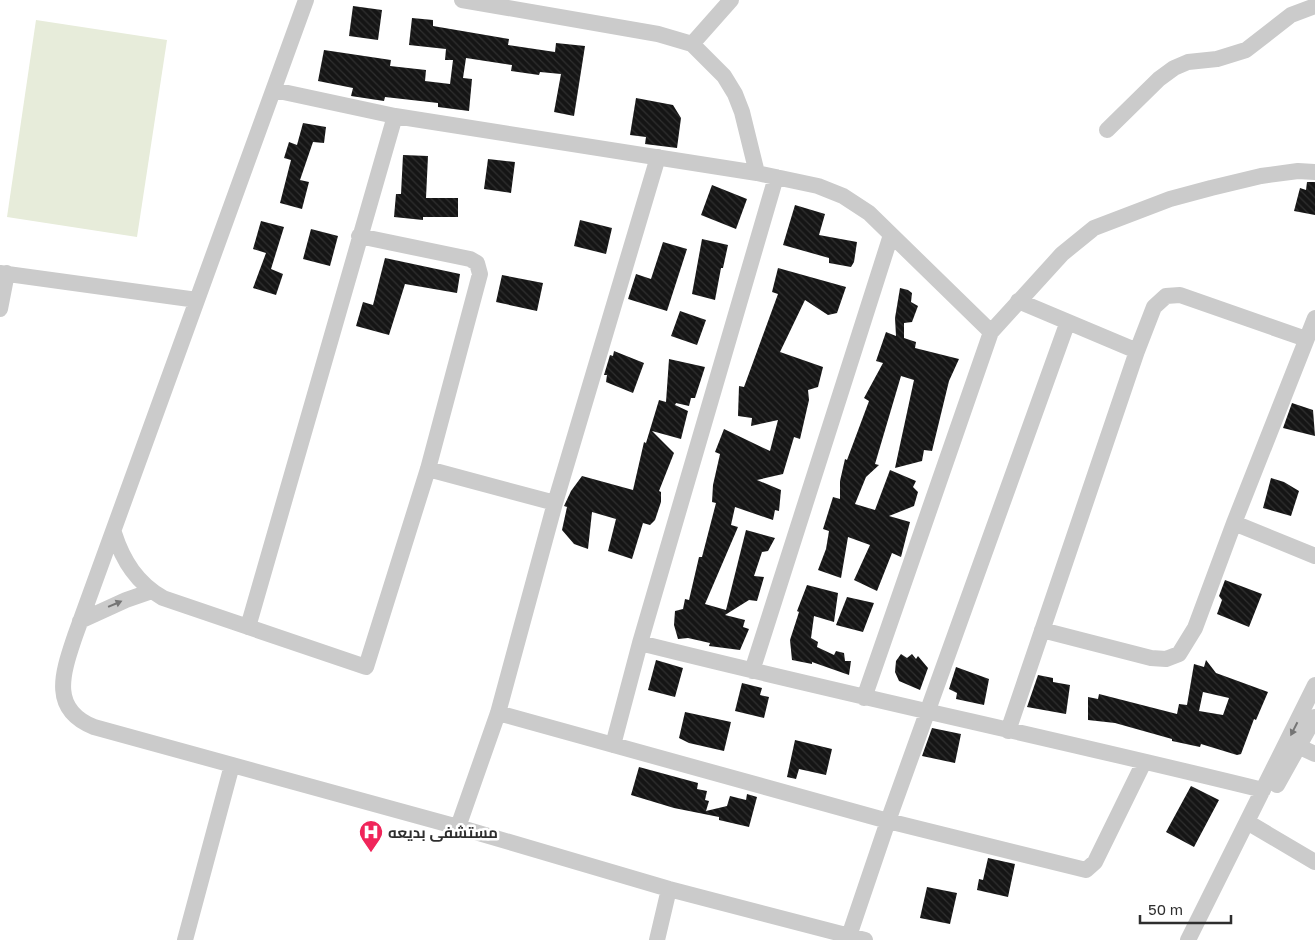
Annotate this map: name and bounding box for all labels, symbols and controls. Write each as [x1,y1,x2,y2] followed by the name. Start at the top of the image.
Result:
[108,600,122,608] one-way arrow
[1290,722,1298,736] one-way arrow
[358,819,384,853] hospital icon: مستشفى بديعه
[388,823,498,842] place label: مستشفى بديعه
[1140,892,1231,924] scale bar
[1148,900,1183,918] text: 50 m

